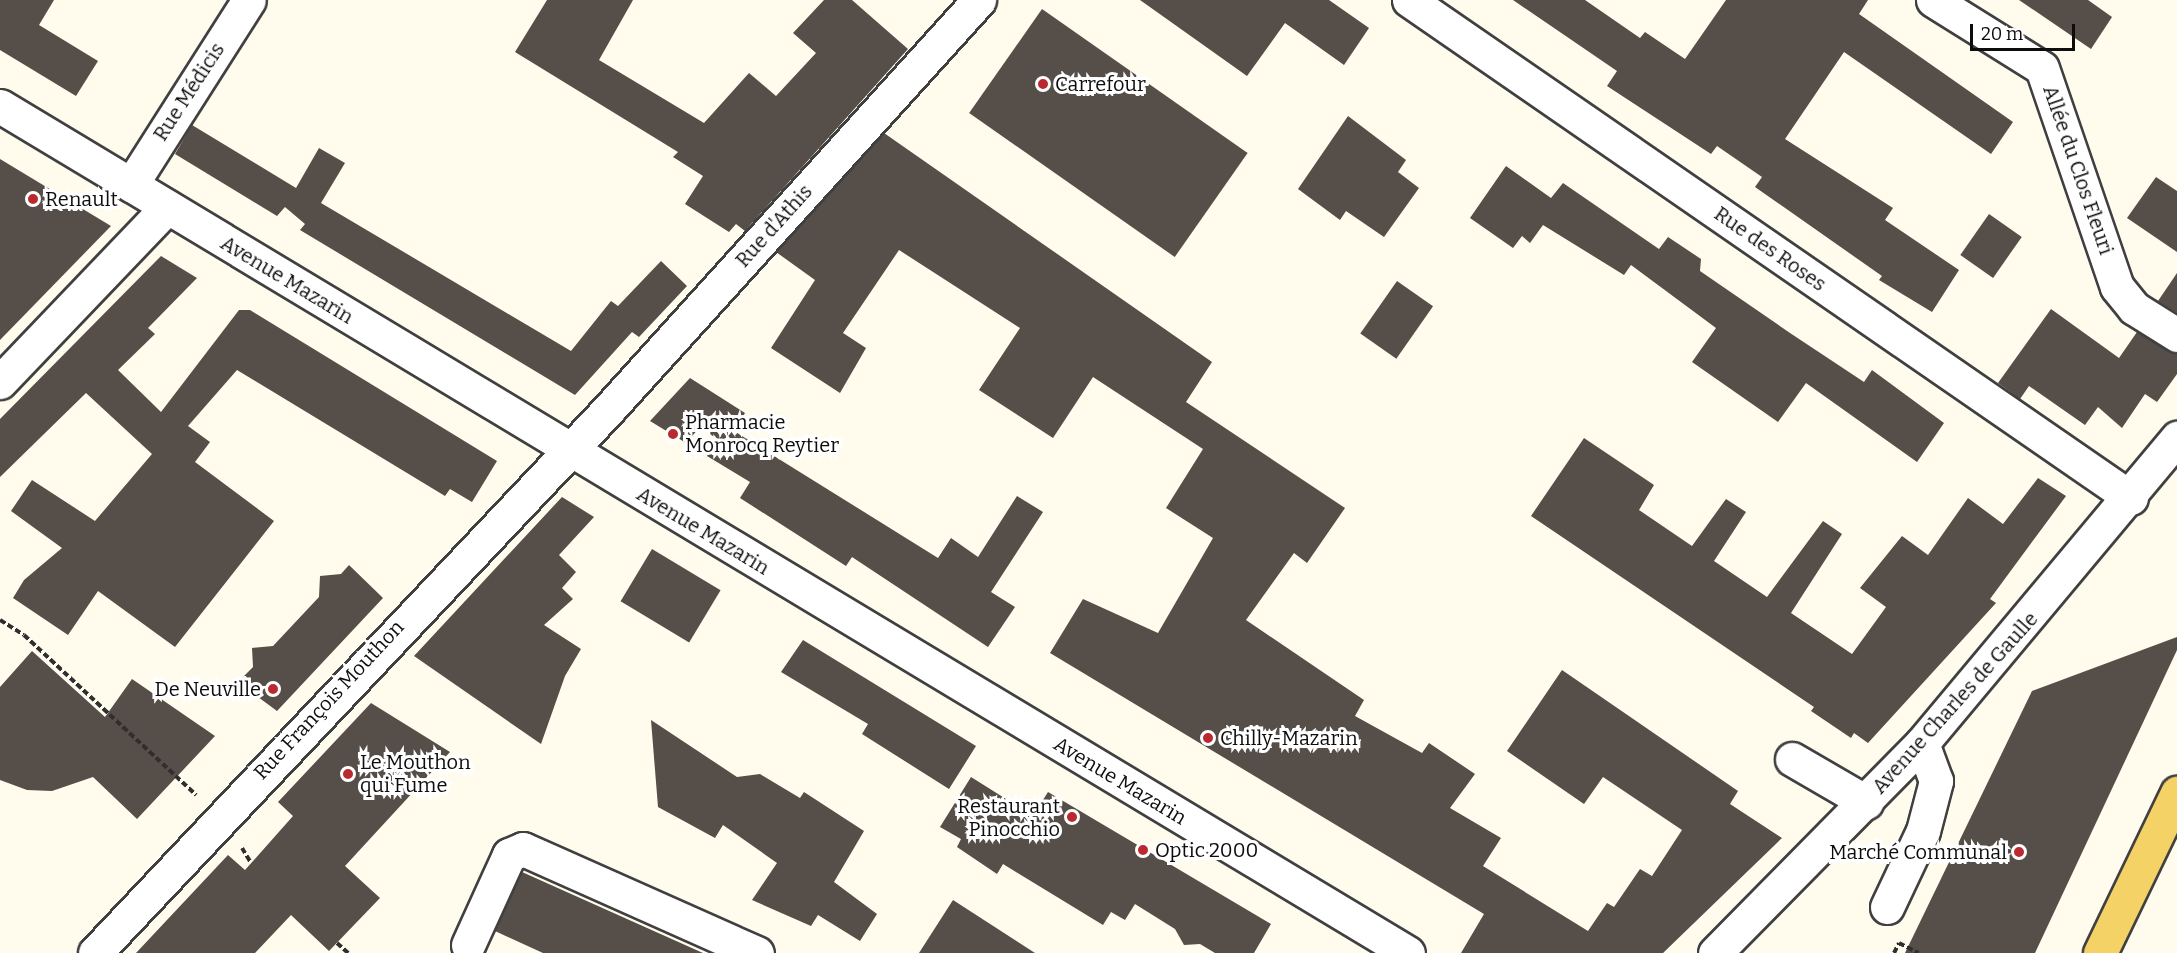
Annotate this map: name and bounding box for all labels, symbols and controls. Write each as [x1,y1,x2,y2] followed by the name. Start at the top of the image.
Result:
[1973,12,2078,50] scale bar
[1981,23,2023,45] text: 20 m
[148,39,230,145] street label: Rue Médicis
[1055,72,1146,96] place label: Carrefour
[1036,77,1050,91] marker: Carrefour
[2038,82,2118,258] street label: Allée du Clos Fleuri
[731,180,817,272] street label: Rue d'Athis
[45,187,118,211] place label: Renault
[26,192,40,206] marker: Renault
[1710,202,1830,296] street label: Rue des Roses
[216,231,358,329] street label: Avenue Mazarin
[685,410,839,457] place label: Pharmacie Monrocq Reytier
[666,427,680,441] marker: Pharmacie Monrocq Reytier
[632,482,774,580] street label: Avenue Mazarin
[1867,607,2043,799] street label: Avenue Charles de Gaulle
[249,615,409,785] street label: Rue François Mouthon
[154,677,261,701] place label: De Neuville
[266,682,280,696] marker: De Neuville
[1220,726,1358,750] place label: Chilly-Mazarin
[1201,731,1215,745] marker: Chilly-Mazarin
[1049,732,1191,830] street label: Avenue Mazarin
[360,750,471,797] place label: Le Mouthon qui Fume
[341,767,355,781] marker: Le Mouthon qui Fume
[957,794,1060,841] place label: Restaurant Pinocchio
[1065,810,1079,824] marker: Restaurant Pinocchio
[1155,838,1258,862] place label: Optic 2000
[1829,840,2007,864] place label: Marché Communal
[1136,843,1150,857] marker: Optic 2000
[2012,845,2026,859] marker: Marché Communal

